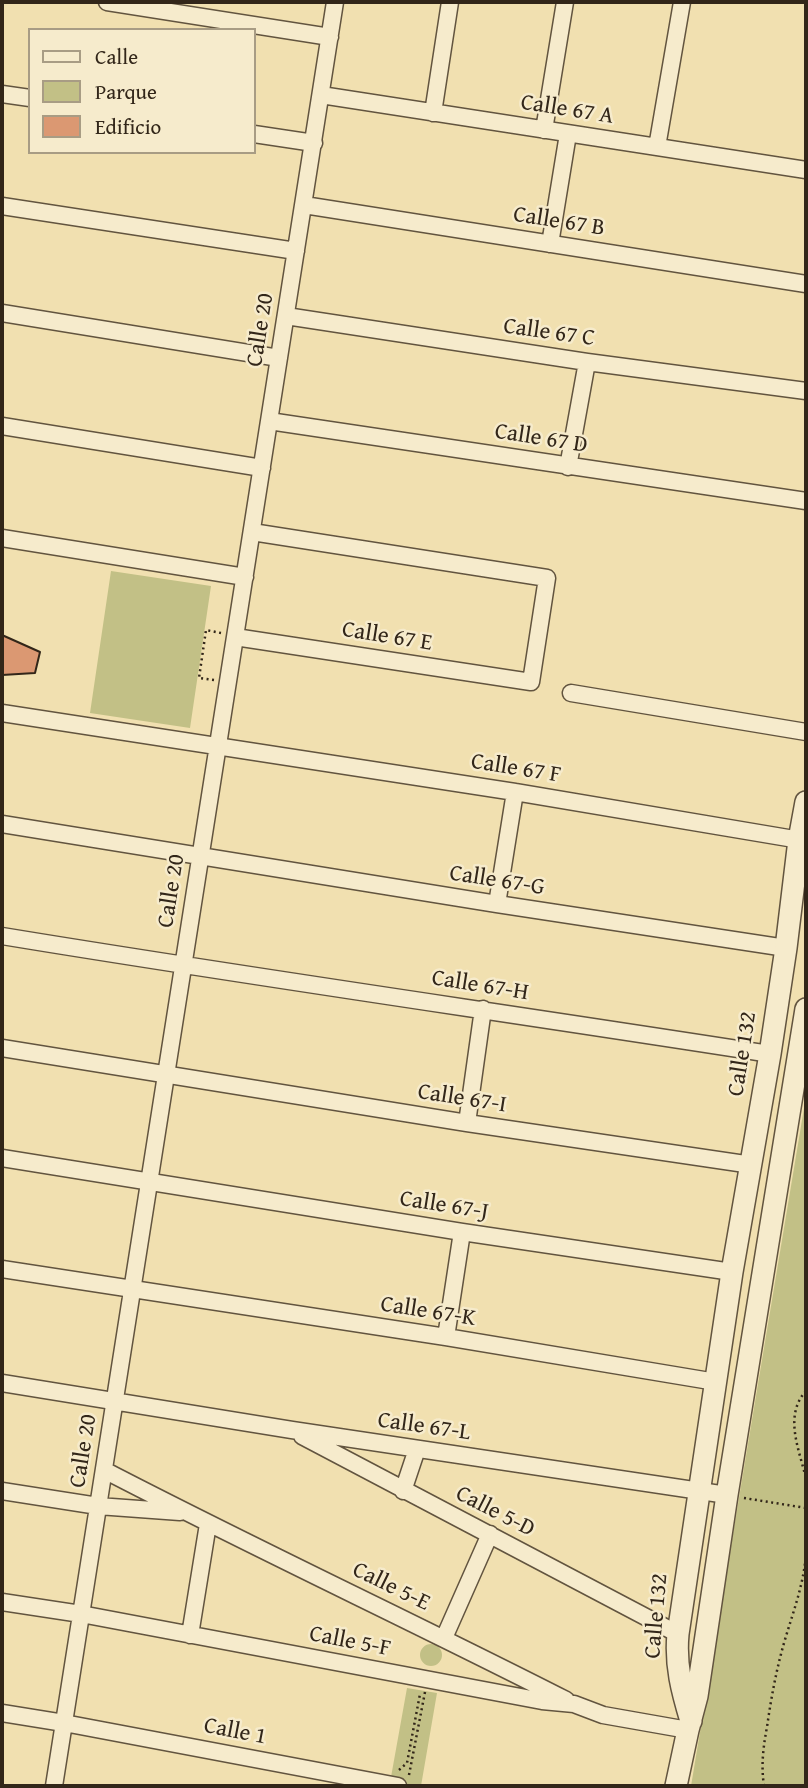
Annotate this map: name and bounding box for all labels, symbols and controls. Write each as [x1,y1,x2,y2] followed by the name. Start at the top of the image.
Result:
[28,28,256,154] legend
[95,41,138,72] text: Calle
[95,76,157,107] text: Parque
[519,89,615,131] street label: Calle 67 A
[95,111,161,142] text: Edificio
[511,201,607,243] street label: Calle 67 B
[242,291,280,369] street label: Calle 20
[502,313,596,353] street label: Calle 67 C
[493,418,589,460] street label: Calle 67 D
[340,616,434,658] street label: Calle 67 E
[469,748,563,790] street label: Calle 67 F
[153,852,191,930] street label: Calle 20
[448,860,546,902] street label: Calle 67-G
[430,965,530,1007] street label: Calle 67-H
[723,1010,763,1098] street label: Calle 132
[416,1078,508,1120] street label: Calle 67-I
[398,1185,490,1227] street label: Calle 67-J
[379,1291,477,1333] street label: Calle 67-K
[376,1407,472,1447] street label: Calle 67-L
[65,1412,103,1490] street label: Calle 20
[451,1480,539,1544] street label: Calle 5-D
[348,1556,434,1618] street label: Calle 5-E
[640,1572,674,1660] street label: Calle 132
[307,1621,393,1663] street label: Calle 5-F
[201,1712,269,1752] street label: Calle 1

